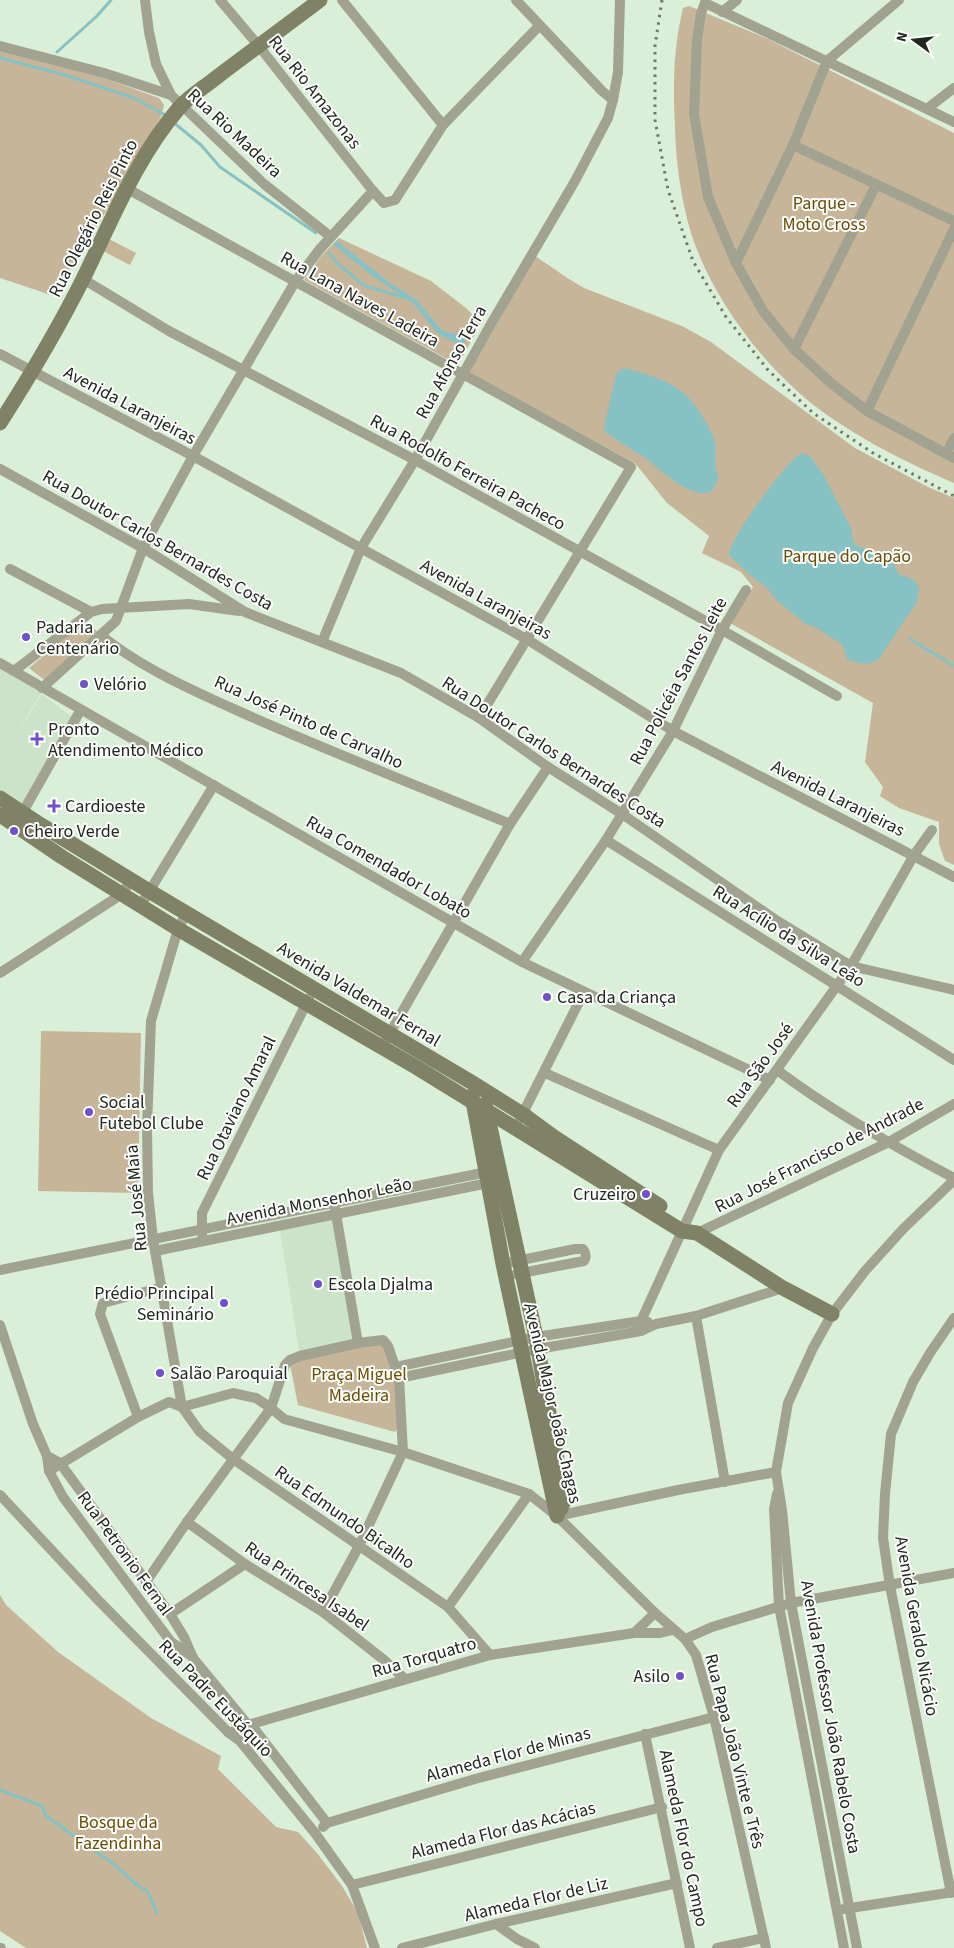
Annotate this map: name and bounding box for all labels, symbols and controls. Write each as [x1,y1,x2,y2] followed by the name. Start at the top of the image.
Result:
[889,15,939,65] north arrow
[262,30,367,154] street label: Rua Rio Amazonas
[892,30,913,44] text: N
[182,83,287,184] street label: Rua Rio Madeira
[43,135,144,302] street label: Rua Olegário Reis Pinto
[783,191,865,237] park label: Parque - Moto Cross
[276,245,444,354] street label: Rua Lana Naves Ladeira
[410,301,493,424] street label: Rua Afonso Terra
[59,360,200,451] street label: Avenida Laranjeiras
[365,408,570,537] street label: Rua Rodolfo Ferreira Pacheco
[38,464,278,617] street label: Rua Doutor Carlos Bernardes Costa
[783,544,911,569] park label: Parque do Capão
[416,553,556,646] street label: Avenida Laranjeiras
[624,593,733,770] street label: Rua Policéia Santos Leite
[36,615,119,661] place label: Padaria Centenário
[20,631,32,643] marker: Padaria Centenário
[210,669,407,775] street label: Rua José Pinto de Carvalho
[437,670,671,834] street label: Rua Doutor Carlos Bernardes Costa
[94,672,147,697] place label: Velório
[78,678,90,690] marker: Velório
[48,717,203,763] place label: Pronto Atendimento Médico
[30,732,44,746] marker: Pronto Atendimento Médico
[767,754,909,843] street label: Avenida Laranjeiras
[65,794,146,819] place label: Cardioeste
[47,799,61,813] marker: Cardioeste
[301,810,476,925] street label: Rua Comendador Lobato
[24,819,120,844] place label: Cheiro Verde
[8,825,20,837] marker: Cheiro Verde
[708,879,870,994] street label: Rua Acílio da Silva Leão
[272,936,445,1053] street label: Avenida Valdemar Fernal
[557,985,676,1010] place label: Casa da Criança
[541,991,553,1003] marker: Casa da Criança
[721,1018,800,1113] street label: Rua São José
[191,1032,282,1185] street label: Rua Otaviano Amaral
[99,1090,204,1136] place label: Social Futebol Clube
[710,1092,928,1219] street label: Rua José Francisco de Andrade
[83,1106,95,1118] marker: Social Futebol Clube
[119,1144,154,1252] street label: Rua José Maia
[224,1171,414,1232] street label: Avenida Monsenhor Leão
[573,1182,636,1207] place label: Cruzeiro
[640,1188,652,1200] marker: Cruzeiro
[328,1272,433,1297] place label: Escola Djalma
[312,1278,324,1290] marker: Escola Djalma
[94,1281,214,1327] place label: Prédio Principal Seminário
[218,1297,230,1309] marker: Prédio Principal Seminário
[517,1300,588,1506] street label: Avenida Major João Chagas
[170,1361,288,1386] place label: Salão Paroquial
[311,1362,407,1408] park label: Praça Miguel Madeira
[154,1367,166,1379] marker: Salão Paroquial
[269,1460,420,1575] street label: Rua Edmundo Bicalho
[71,1486,178,1621] street label: Rua Petronio Fernal
[888,1534,945,1718] street label: Avenida Geraldo Nicácio
[240,1535,374,1637] street label: Rua Princesa Isabel
[794,1578,867,1856] street label: Avenida Professor João Rabelo Costa
[369,1631,479,1684] street label: Rua Torquatro
[153,1634,278,1763] street label: Rua Padre Eustáquio
[698,1651,771,1851] street label: Rua Papa João Vinte e Três
[634,1664,670,1689] place label: Asilo
[674,1670,686,1682] marker: Asilo
[423,1720,593,1788] street label: Alameda Flor de Minas
[653,1747,714,1929] street label: Alameda Flor do Campo
[408,1795,598,1866] street label: Alameda Flor das Acácias
[75,1810,161,1856] park label: Bosque da Fazendinha
[462,1871,611,1928] street label: Alameda Flor de Liz

